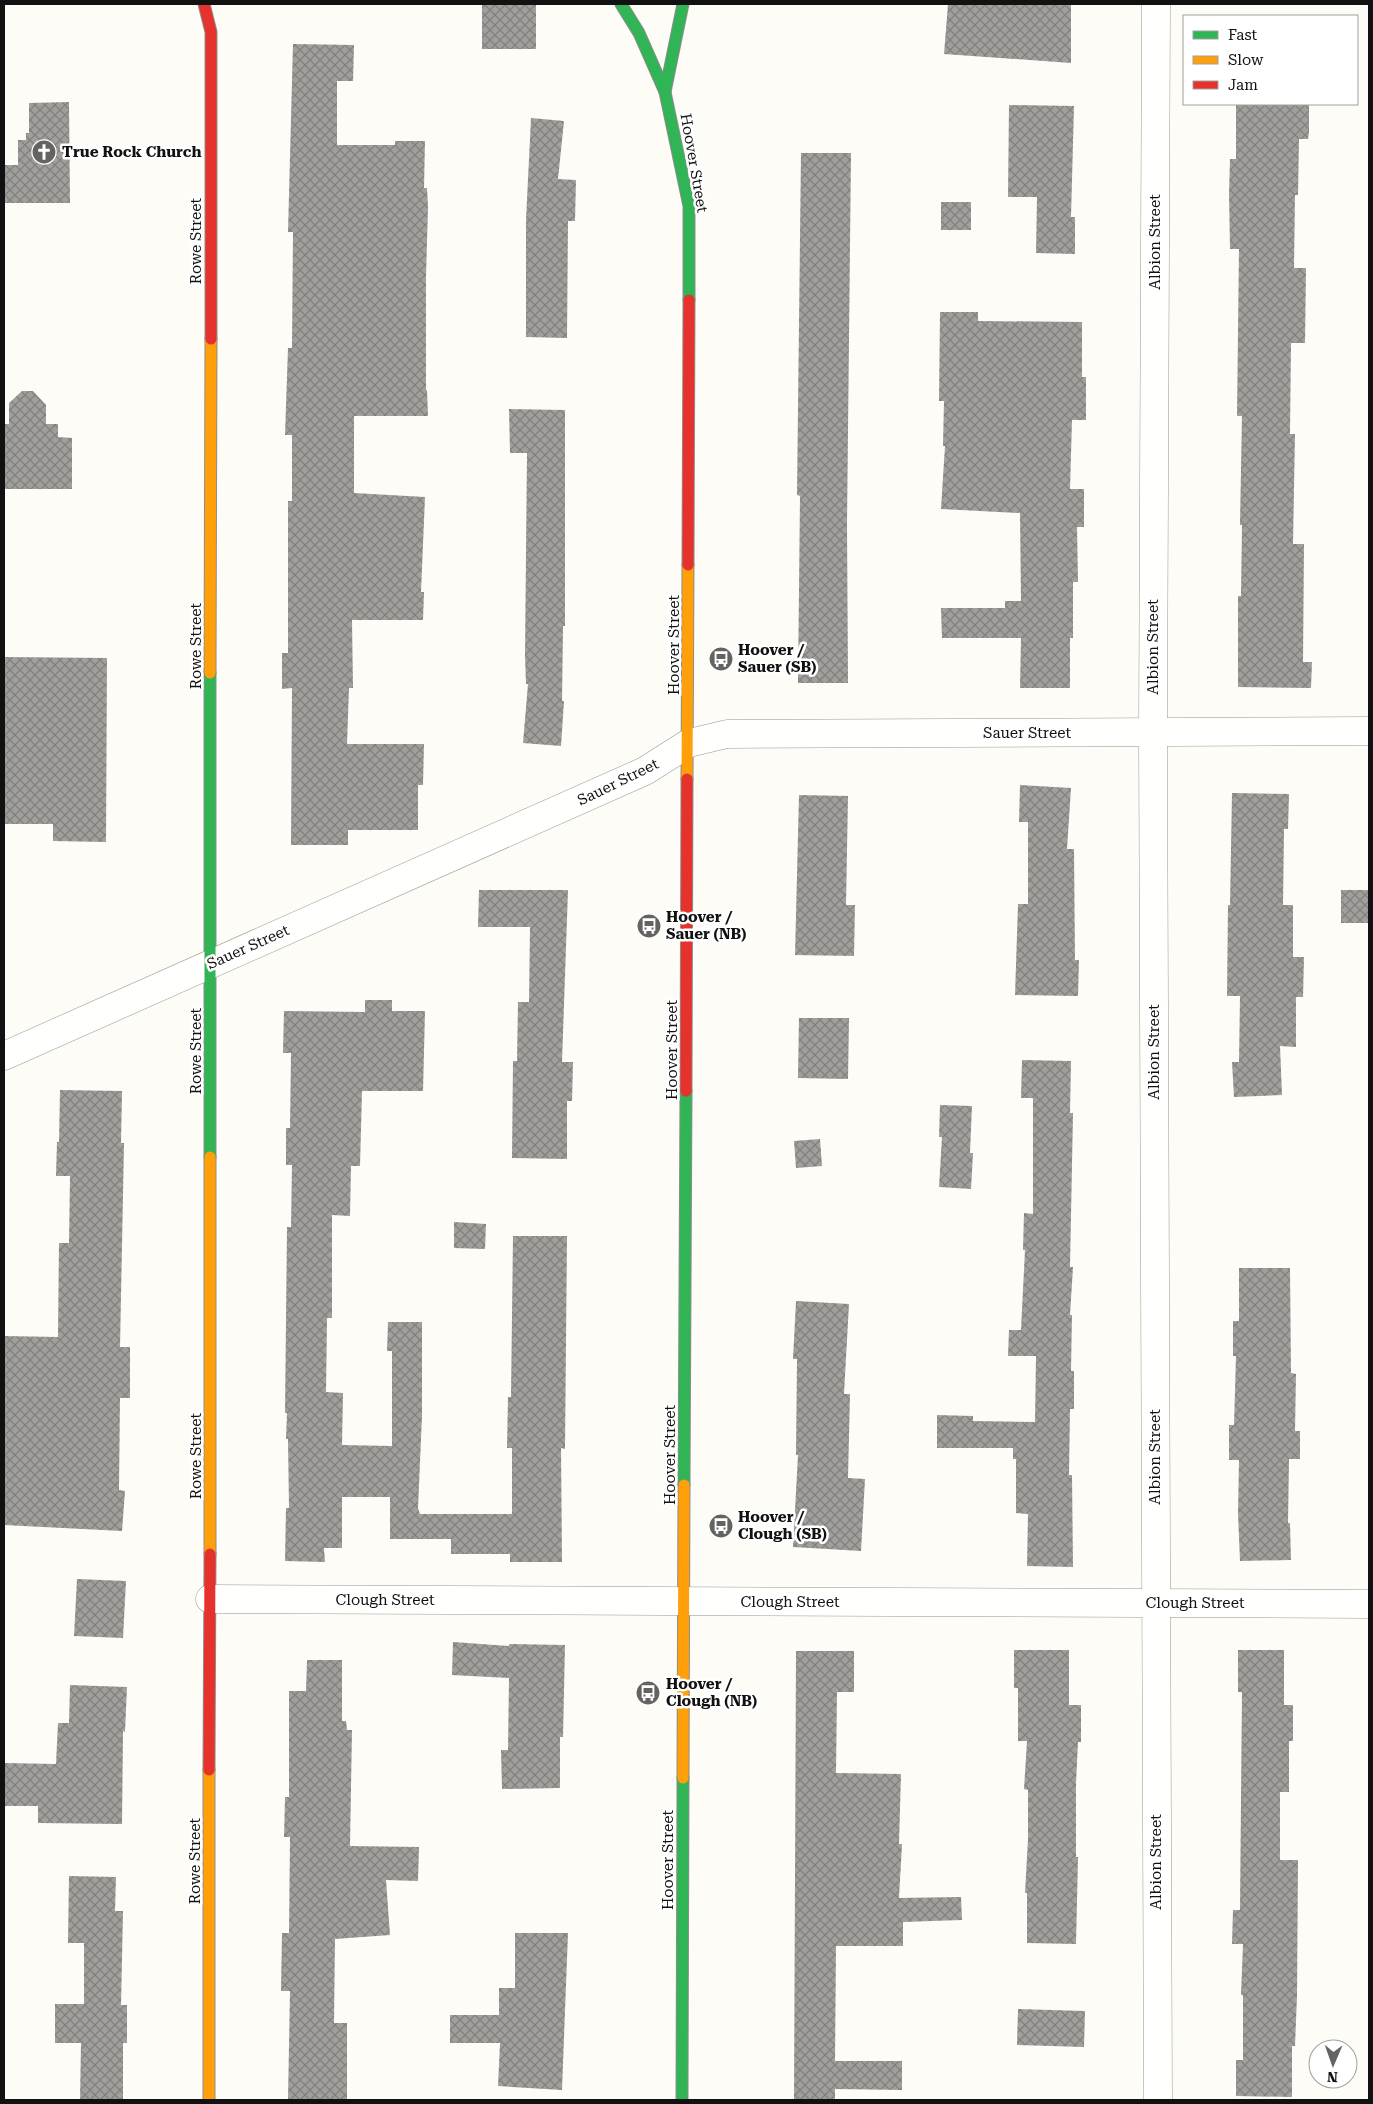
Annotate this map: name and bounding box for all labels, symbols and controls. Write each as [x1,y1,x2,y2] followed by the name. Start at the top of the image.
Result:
[1183,15,1358,105] legend
[1228,26,1258,44] text: Fast
[1228,51,1264,69] text: Slow
[1228,76,1258,94] text: Jam
[676,112,712,214] street label: Hoover Street
[31,139,57,165] church icon: True Rock Church
[62,143,202,161] place label: True Rock Church
[1146,194,1164,290] street label: Albion Street
[187,197,205,284] street label: Rowe Street
[665,595,683,695] street label: Hoover Street
[1144,599,1162,695] street label: Albion Street
[187,602,205,689] street label: Rowe Street
[738,641,816,676] place label: Hoover / Sauer (SB)
[708,646,734,672] bus stop icon: Hoover / Sauer (SB)
[983,724,1071,742] street label: Sauer Street
[574,754,662,809] street label: Sauer Street
[666,908,746,943] place label: Hoover / Sauer (NB)
[636,913,662,939] bus stop icon: Hoover / Sauer (NB)
[204,921,292,973] street label: Sauer Street
[663,1000,681,1100] street label: Hoover Street
[1145,1004,1163,1100] street label: Albion Street
[187,1007,205,1094] street label: Rowe Street
[661,1405,679,1505] street label: Hoover Street
[1146,1409,1164,1505] street label: Albion Street
[187,1412,205,1499] street label: Rowe Street
[738,1508,827,1543] place label: Hoover / Clough (SB)
[708,1513,734,1539] bus stop icon: Hoover / Clough (SB)
[336,1591,435,1609] street label: Clough Street
[741,1593,840,1611] street label: Clough Street
[1146,1594,1245,1612] street label: Clough Street
[666,1675,757,1710] place label: Hoover / Clough (NB)
[635,1680,661,1706] bus stop icon: Hoover / Clough (NB)
[659,1810,677,1910] street label: Hoover Street
[1147,1814,1165,1910] street label: Albion Street
[186,1817,204,1904] street label: Rowe Street
[1308,2039,1358,2089] north arrow
[1327,2069,1338,2085] text: N

